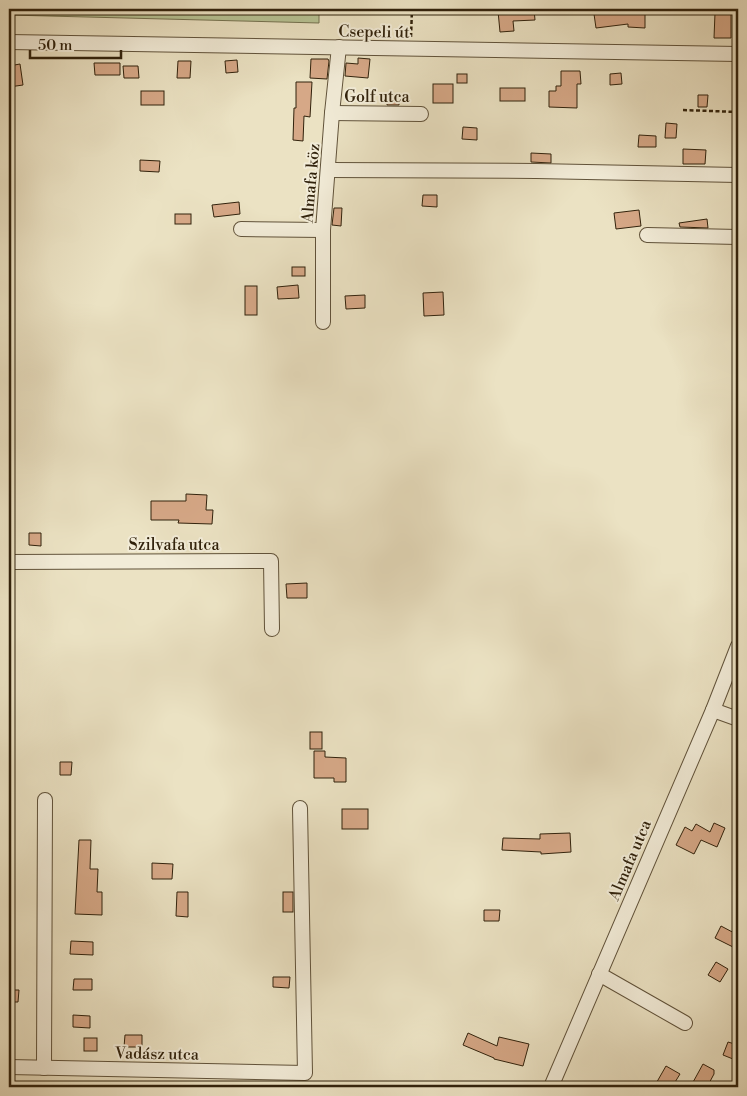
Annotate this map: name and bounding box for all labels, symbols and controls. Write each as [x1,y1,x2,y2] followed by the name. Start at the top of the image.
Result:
[338,21,410,43] street label: Csepeli út
[30,28,121,60] scale bar
[38,36,72,55] text: 50 m
[344,87,411,107] street label: Golf utca
[297,142,324,225] street label: Almafa köz
[129,535,220,555] street label: Szilvafa utca
[604,816,656,905] street label: Almafa utca
[114,1043,200,1065] street label: Vadász utca

